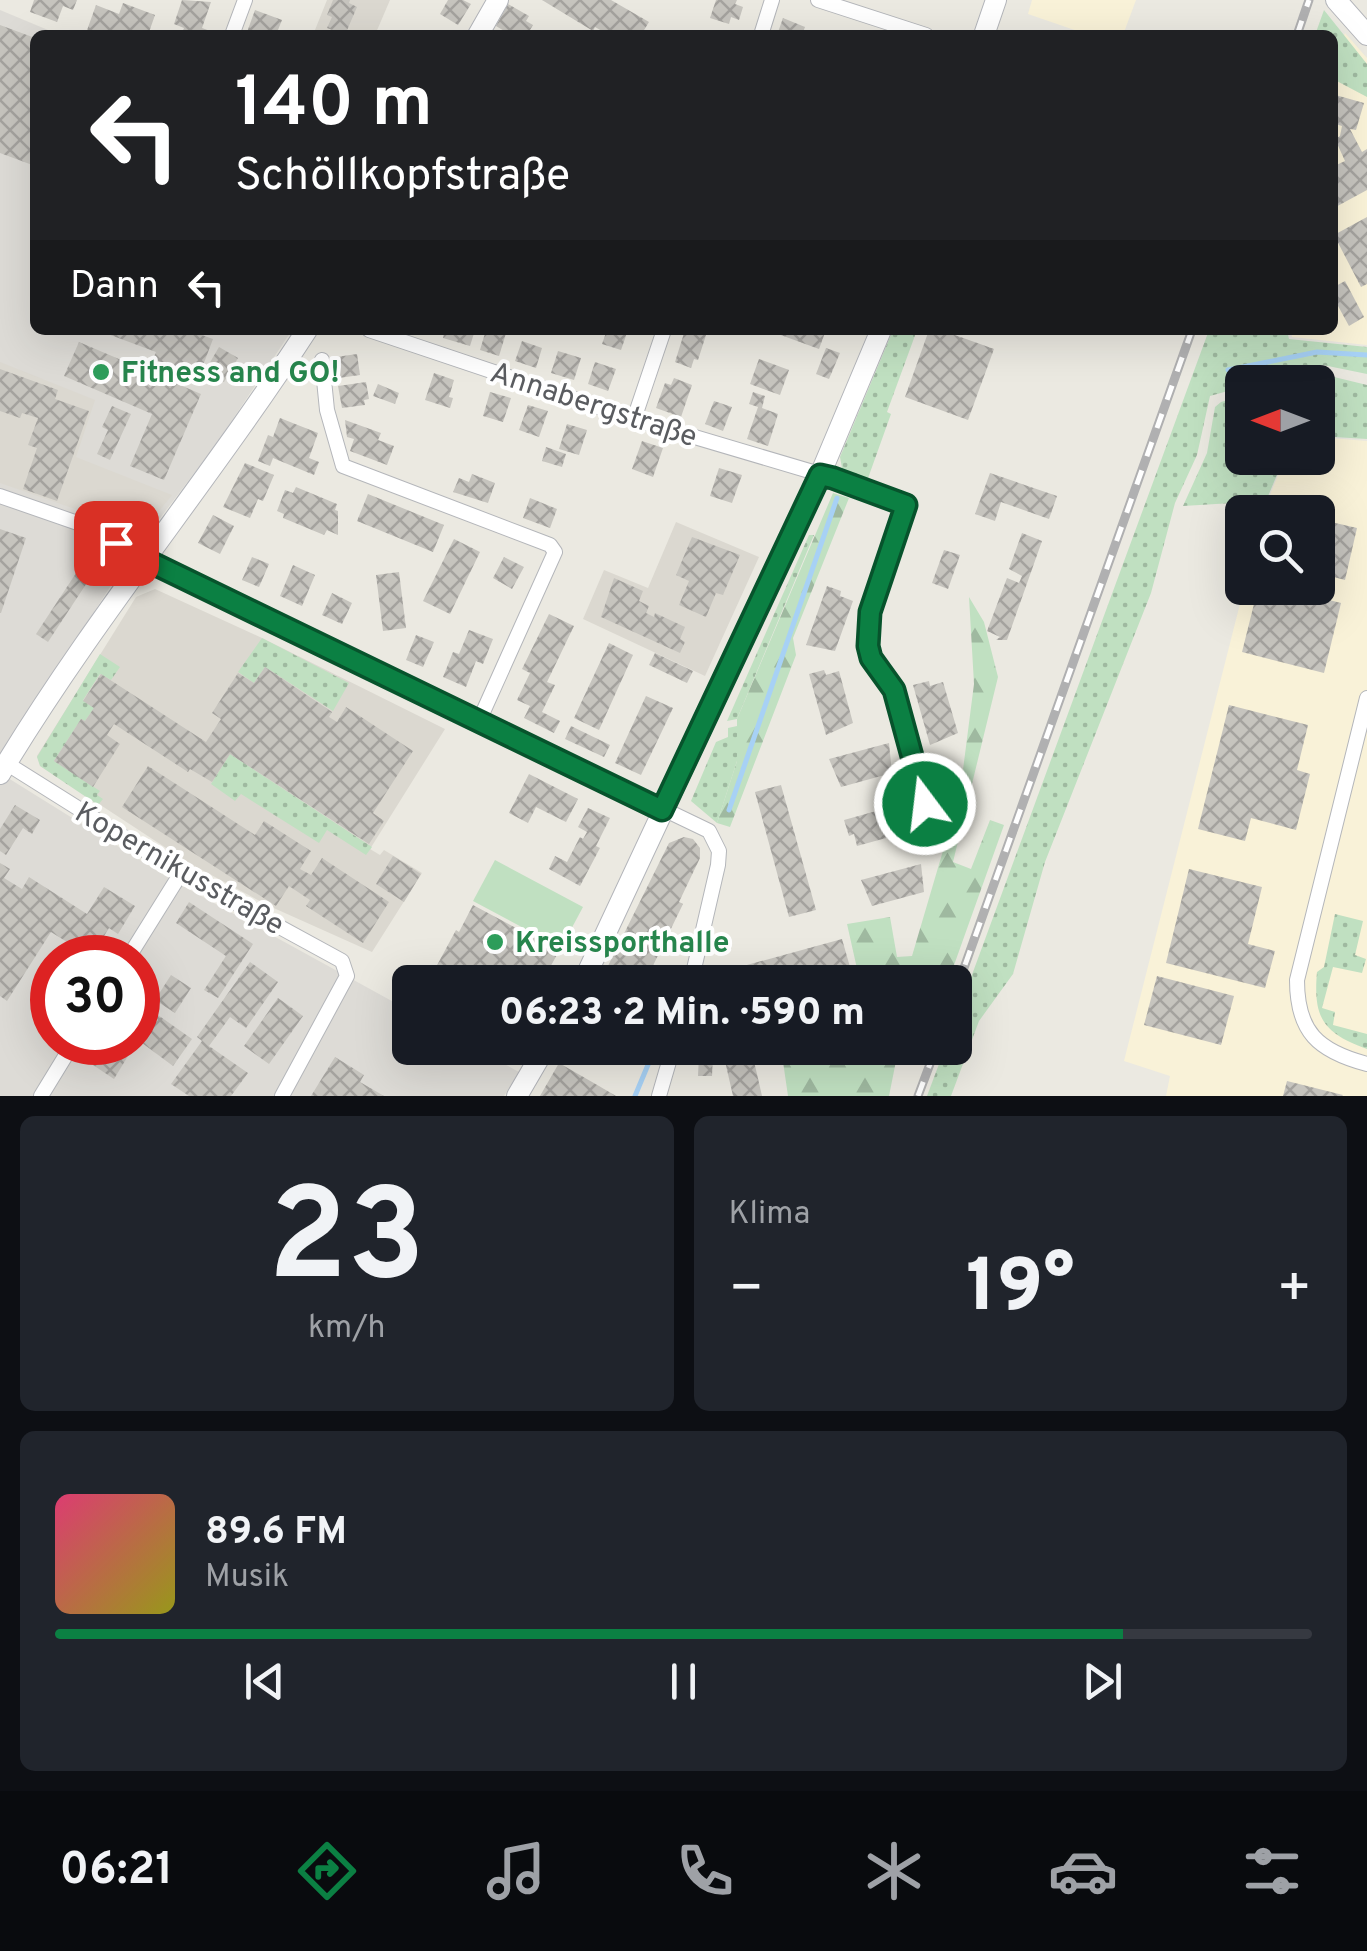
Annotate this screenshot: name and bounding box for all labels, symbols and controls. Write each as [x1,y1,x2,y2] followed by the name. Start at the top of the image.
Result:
[235,62,433,151] text: 140 m
[70,70,200,200] icon: left
[235,149,570,206] text: Schöllkopfstraße
[179,260,234,315] icon: left
[70,263,159,312] text: Dann
[485,355,701,457] street label: Annabergstraße
[121,356,339,393] place label: Fitness and GO!
[90,361,112,383] marker: Fitness and GO!
[1225,365,1335,475] north arrow
[1225,365,1335,605] map controls
[1225,495,1335,605] button: search
[74,501,159,586] pin
[89,516,144,571] icon: arrive
[873,752,977,856] position arrow
[68,795,290,945] street label: Kopernikusstraße
[515,926,729,963] place label: Kreissporthalle
[484,931,506,953] marker: Kreissporthalle
[30,935,160,1065] speed limit sign: 30
[499,990,865,1039] text: 06:23 · 2 Min. · 590 m
[268,1161,425,1326] text: 23
[729,1195,810,1235] text: Klima
[966,1243,1075,1338] text: 19°
[729,1256,764,1326] text: −
[1277,1256,1312,1326] text: +
[308,1309,386,1349] text: km/h
[205,1509,347,1558] text: 89.6 FM
[205,1558,289,1598] text: Musik
[237,1654,292,1709] icon: previous
[656,1654,711,1709] icon: pause
[1075,1654,1130,1709] icon: next
[292,1836,362,1906] icon: directions
[481,1836,551,1906] icon: music
[670,1836,740,1906] icon: phone
[859,1836,929,1906] icon: climate
[1048,1836,1118,1906] icon: car
[1237,1836,1307,1906] icon: filters
[60,1843,173,1900] text: 06:21

